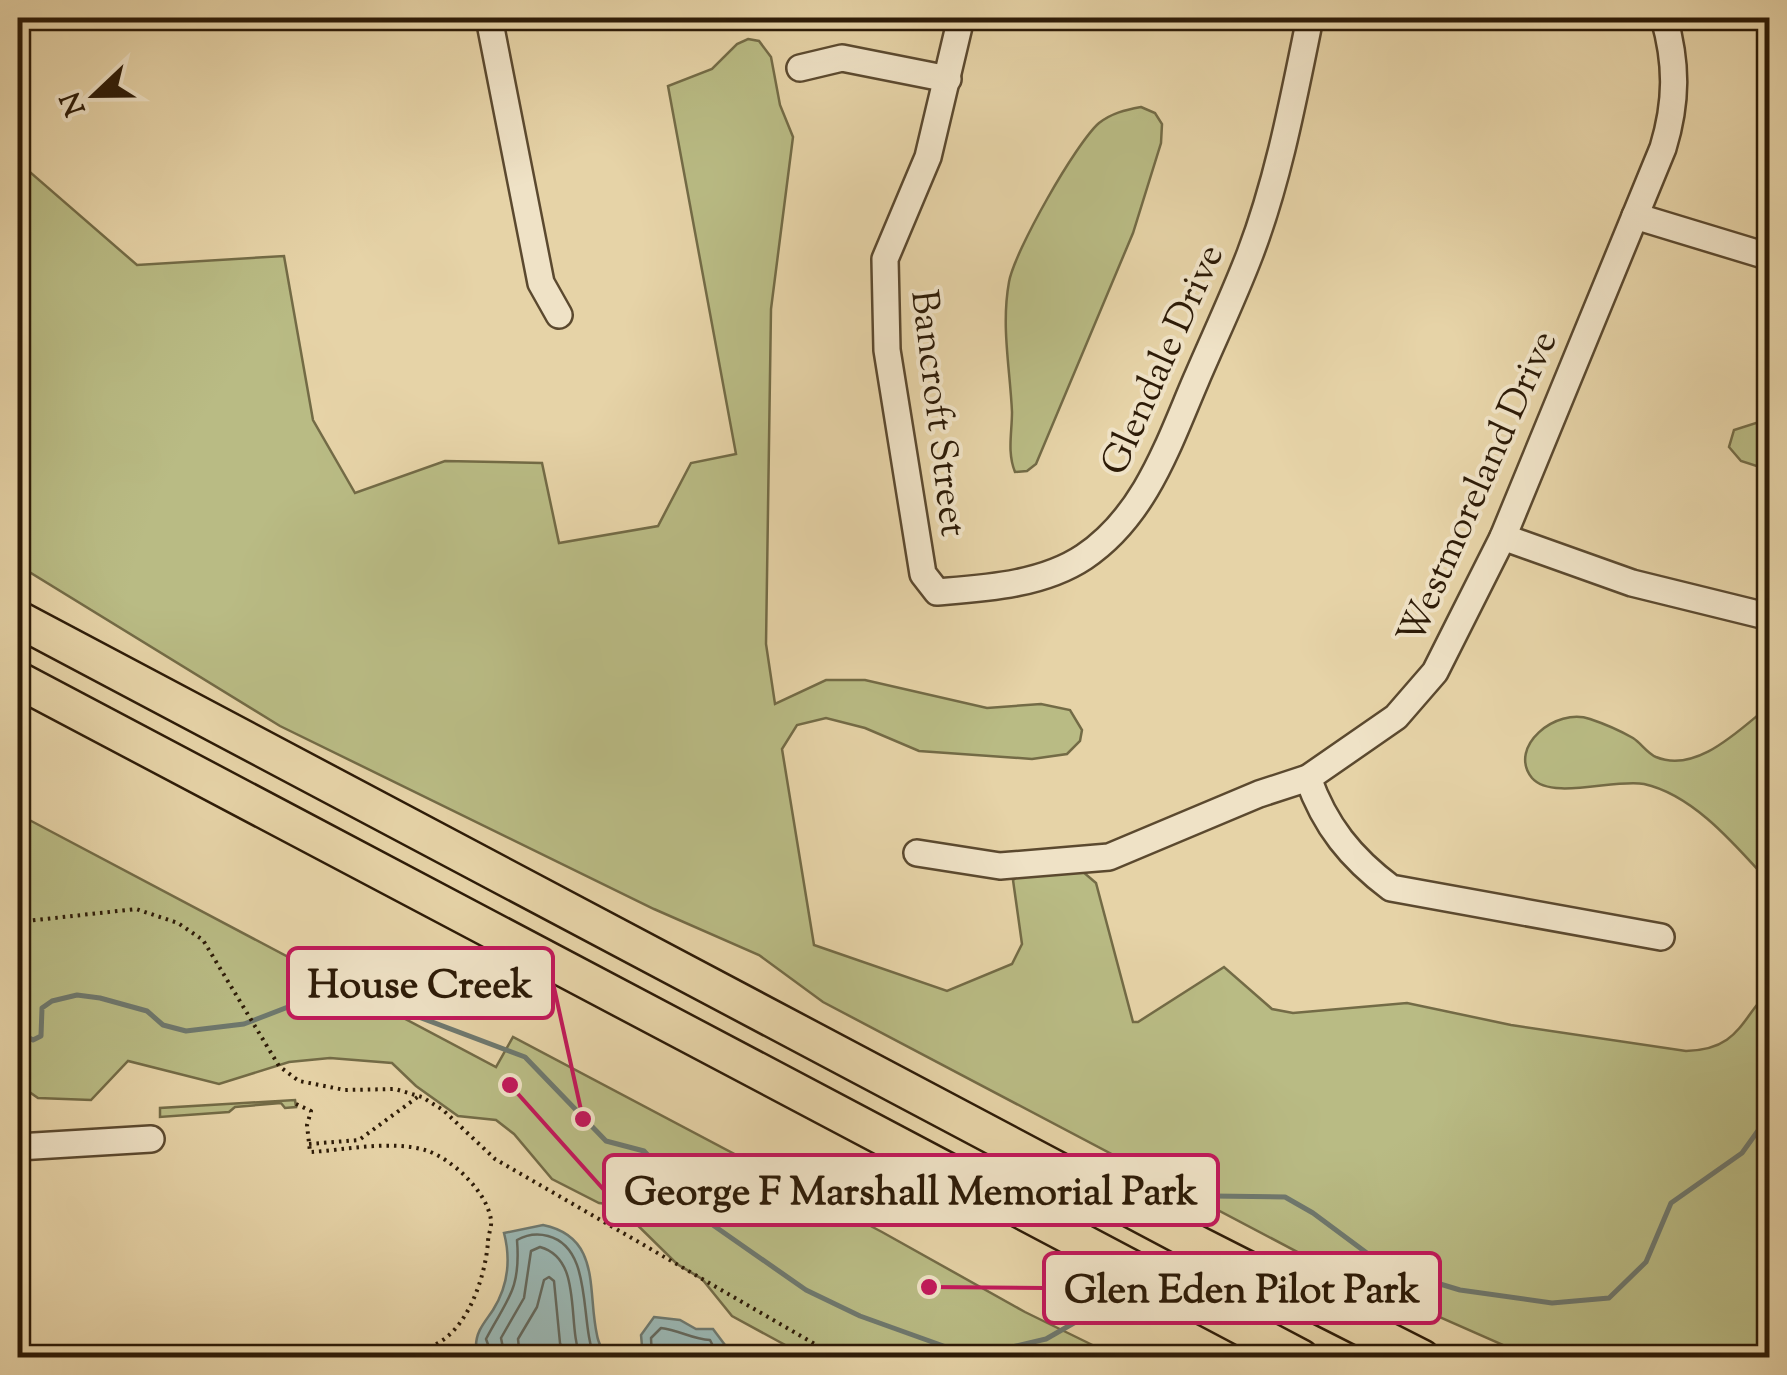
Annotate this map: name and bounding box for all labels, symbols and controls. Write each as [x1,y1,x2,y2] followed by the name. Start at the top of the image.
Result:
[45,45,145,145] north arrow
[52,85,97,121] text: N
[1090,237,1240,485] street label: Glendale Drive
[894,287,978,540] street label: Bancroft Street
[1386,323,1573,654] street label: Westmoreland Drive
[288,948,553,1018] callout: House Creek
[308,959,533,1016] text: House Creek
[604,1155,1218,1225] callout: George F Marshall Memorial Park
[624,1166,1198,1223] text: George F Marshall Memorial Park
[1044,1253,1440,1323] callout: Glen Eden Pilot Park
[1064,1264,1420,1321] text: Glen Eden Pilot Park

